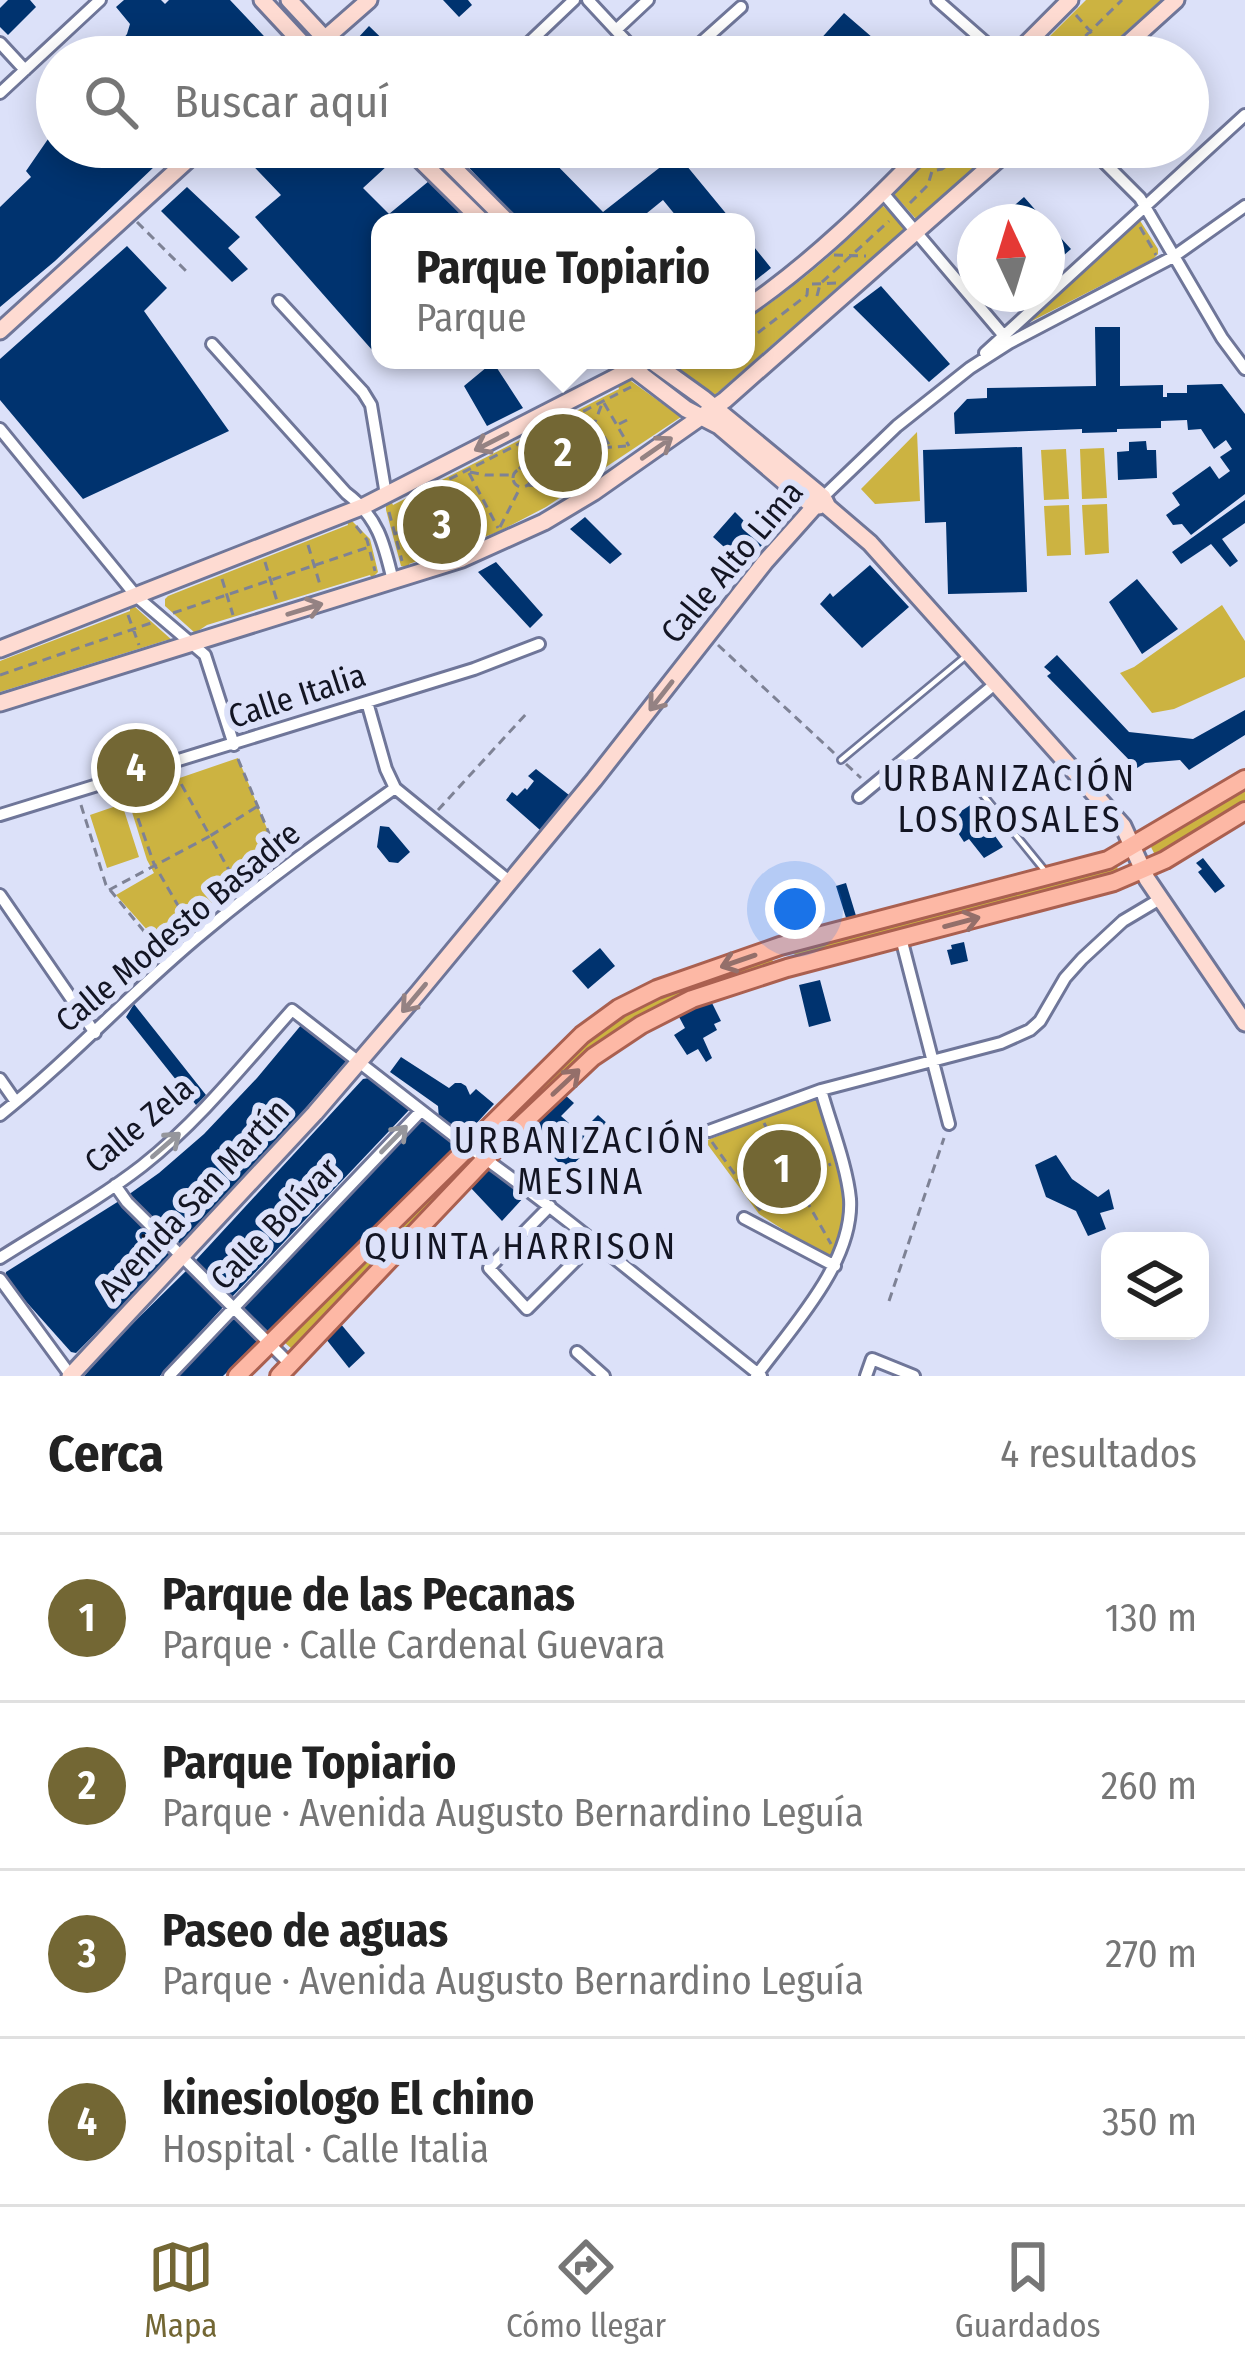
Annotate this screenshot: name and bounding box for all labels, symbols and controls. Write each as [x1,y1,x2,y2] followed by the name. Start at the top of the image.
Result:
[36,36,1209,168] search box
[78,69,144,135] icon: search
[174,75,390,129] text: Buscar aquí
[957,204,1065,312] north arrow
[371,213,755,369] popup
[416,241,710,295] text: Parque Topiario
[416,295,526,341] text: Parque
[524,408,602,498] pin: 2
[474,432,510,455] one-way arrow
[640,436,673,461] one-way arrow
[653,473,811,651] street label: Calle Alto Lima
[403,480,481,570] pin: 3
[285,596,323,618] one-way arrow
[223,655,371,737] street label: Calle Italia
[648,679,675,711] one-way arrow
[97,723,175,813] pin: 4
[883,757,1137,842] district label: URBANIZACIÓN LOS ROSALES
[48,813,308,1041] street label: Calle Modesto Basadre
[765,879,825,939] your location
[942,910,980,932] one-way arrow
[720,952,757,973] one-way arrow
[402,981,428,1013] one-way arrow
[77,1068,201,1182] street label: Calle Zela
[551,1069,581,1096] one-way arrow
[90,1091,298,1309] street label: Avenida San Martín
[454,1119,708,1204] district label: URBANIZACIÓN MESINA
[380,1124,408,1154] one-way arrow
[743,1124,821,1214] pin: 1
[150,1132,181,1160] one-way arrow
[202,1149,348,1298] street label: Calle Bolívar
[364,1225,678,1269] district label: QUINTA HARRISON
[1101,1232,1209,1340] map controls
[1101,1232,1209,1340] button: layers
[48,1423,164,1485] text: Cerca
[1000,1431,1197,1477] text: 4 resultados
[162,1568,575,1622] text: Parque de las Pecanas
[79,1595,95,1641] text: 1
[1105,1595,1197,1641] text: 130 m
[162,1622,665,1668] text: Parque · Calle Cardenal Guevara
[162,1736,456,1790] text: Parque Topiario
[78,1763,96,1809] text: 2
[1101,1763,1197,1809] text: 260 m
[162,1790,864,1836] text: Parque · Avenida Augusto Bernardino Leguía
[162,1904,448,1958] text: Paseo de aguas
[78,1931,96,1977] text: 3
[1105,1931,1197,1977] text: 270 m
[162,1958,864,2004] text: Parque · Avenida Augusto Bernardino Leguía
[162,2072,534,2126] text: kinesiologo El chino
[77,2099,97,2145] text: 4
[1102,2099,1197,2145] text: 350 m
[162,2126,489,2172] text: Hospital · Calle Italia
[144,2234,217,2346] tab: Mapa
[506,2234,666,2346] tab: Cómo llegar
[955,2234,1101,2346] tab: Guardados

